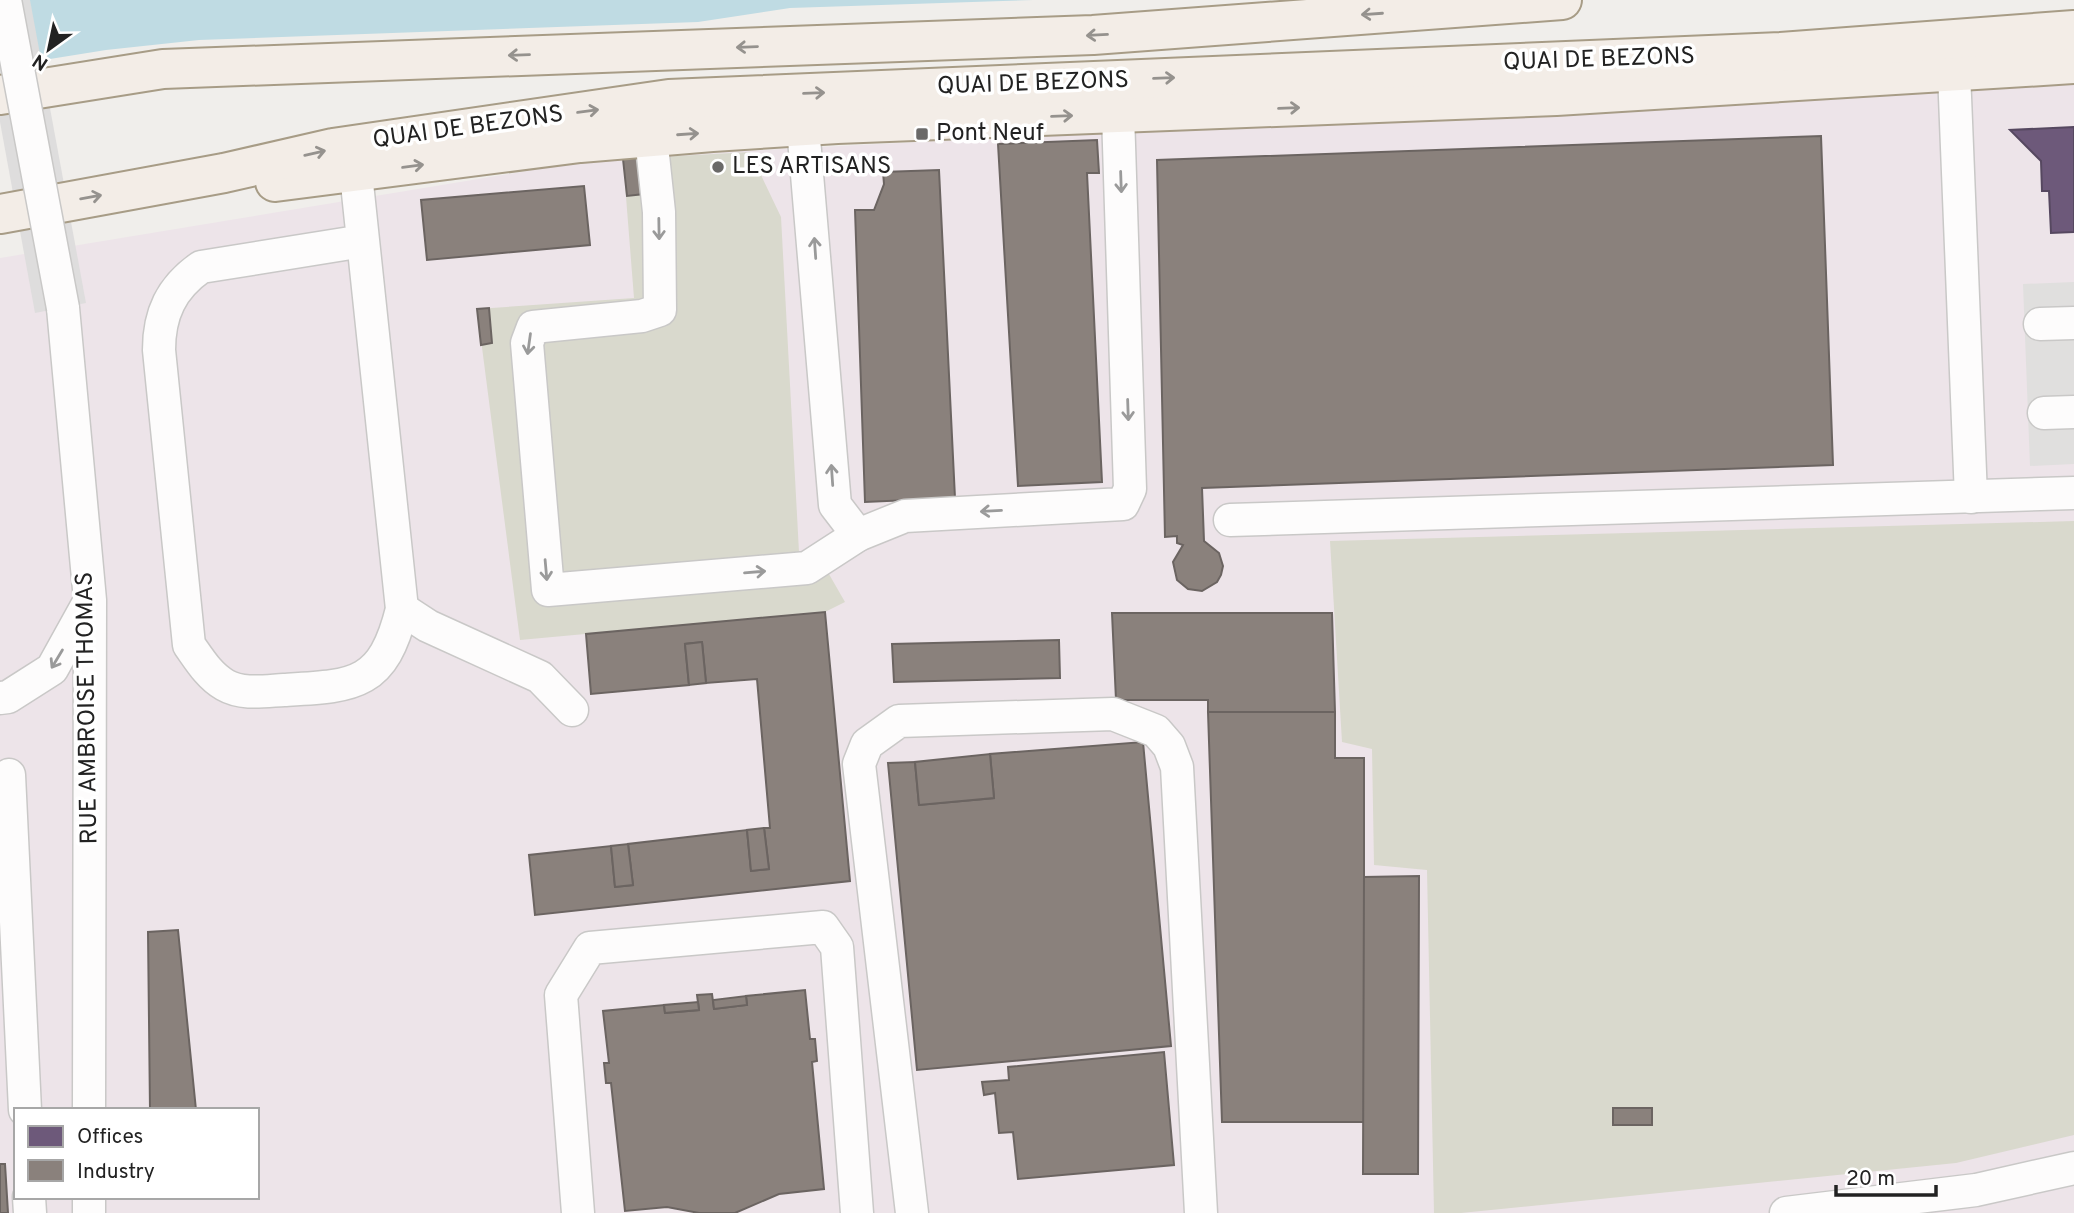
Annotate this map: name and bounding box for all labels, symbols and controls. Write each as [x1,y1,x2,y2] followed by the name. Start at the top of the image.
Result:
[1362,8,1384,21] one-way arrow
[14,14,84,84] north arrow
[1086,29,1108,42] one-way arrow
[736,40,759,53] one-way arrow
[1503,42,1695,78] street label: QUAI DE BEZONS
[29,48,53,75] text: N
[508,48,531,61] one-way arrow
[937,66,1129,102] street label: QUAI DE BEZONS
[1152,72,1175,85] one-way arrow
[803,86,826,99] one-way arrow
[371,100,565,156] street label: QUAI DE BEZONS
[1277,101,1300,115] one-way arrow
[576,104,599,117] one-way arrow
[1050,110,1073,123] one-way arrow
[936,119,1044,149] place label: Pont Neuf
[914,126,930,142] marker: Pont Neuf
[676,127,698,140] one-way arrow
[303,145,326,159] one-way arrow
[732,152,891,182] place label: LES ARTISANS
[401,159,424,172] one-way arrow
[710,159,726,175] marker: LES ARTISANS
[1115,171,1128,194] one-way arrow
[79,190,102,204] one-way arrow
[653,218,666,241] one-way arrow
[808,237,821,260] one-way arrow
[523,332,536,355] one-way arrow
[1121,398,1135,421] one-way arrow
[825,464,838,487] one-way arrow
[981,505,1003,518] one-way arrow
[540,558,553,581] one-way arrow
[743,565,766,578] one-way arrow
[71,571,105,845] street label: RUE AMBROISE THOMAS
[50,649,64,669] one-way arrow
[14,1108,259,1199] legend
[77,1124,143,1151] text: Offices
[1836,1154,1936,1198] scale bar
[77,1159,155,1186] text: Industry
[1846,1166,1895,1193] text: 20 m

